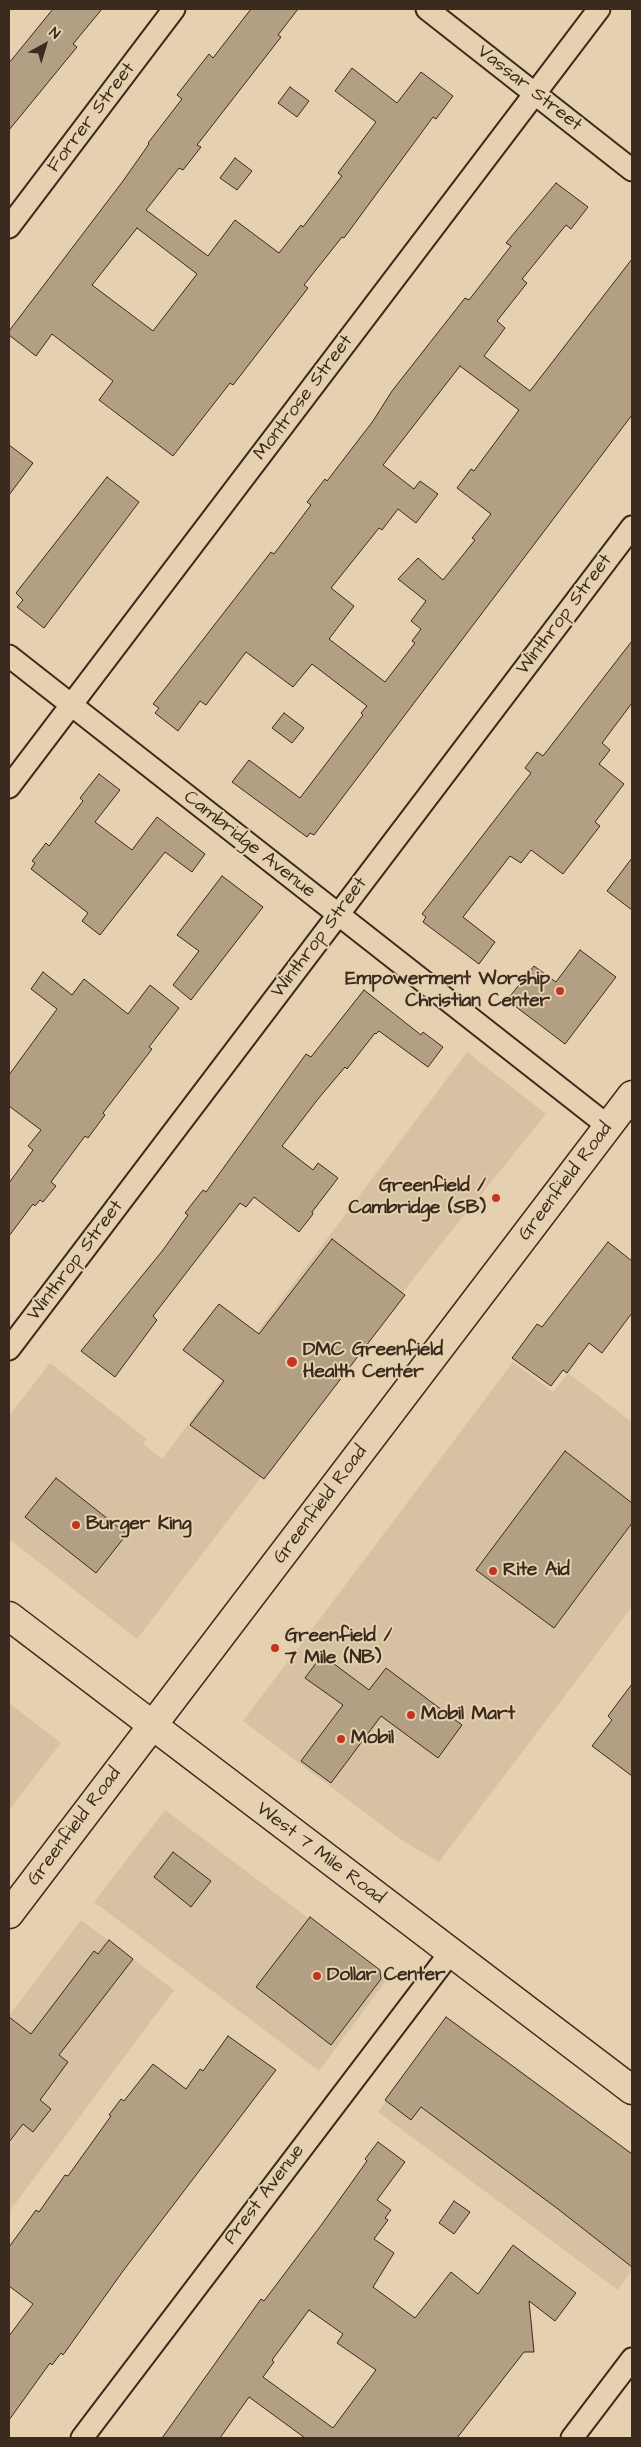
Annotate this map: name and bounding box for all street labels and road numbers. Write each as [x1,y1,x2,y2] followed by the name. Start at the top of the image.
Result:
[472,41,586,137] street label: Vassar Street
[43,59,141,177] street label: Forrer Street
[250,331,358,465] street label: Montrose Street
[512,550,618,680] street label: Winthrop Street
[179,786,319,904] street label: Cambridge Avenue
[267,873,373,1003] street label: Winthrop Street
[514,1118,618,1246] street label: Greenfield Road
[23,1196,129,1326] street label: Winthrop Street
[269,1441,373,1569] street label: Greenfield Road
[23,1763,127,1891] street label: Greenfield Road
[251,1798,389,1910] street label: West 7 Mile Road
[220,2140,310,2250] street label: Prest Avenue

